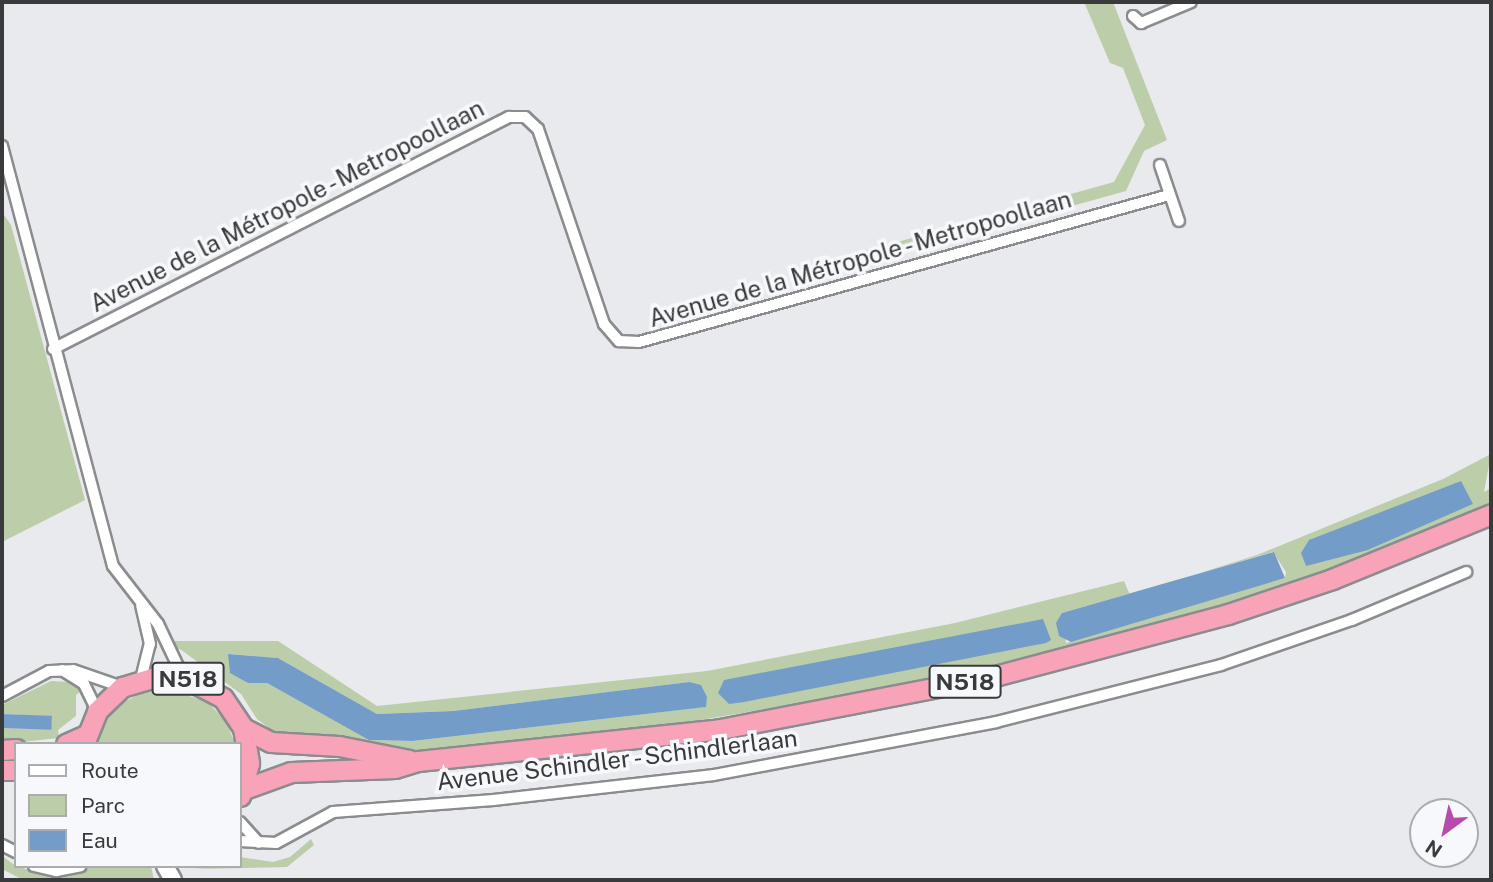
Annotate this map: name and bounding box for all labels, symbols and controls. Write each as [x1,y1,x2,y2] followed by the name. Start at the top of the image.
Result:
[82,92,492,320] street label: Avenue de la Métropole - Metropoollaan
[642,184,1078,334] street label: Avenue de la Métropole - Metropoollaan
[151,660,225,698] road number: N518
[928,662,1002,702] road number: N518
[432,723,802,797] street label: Avenue Schindler - Schindlerlaan
[14,742,242,868] legend
[81,758,139,783] text: Route
[81,793,125,818] text: Parc
[1409,798,1479,868] north arrow
[81,828,118,853] text: Eau
[1421,836,1446,862] text: N

